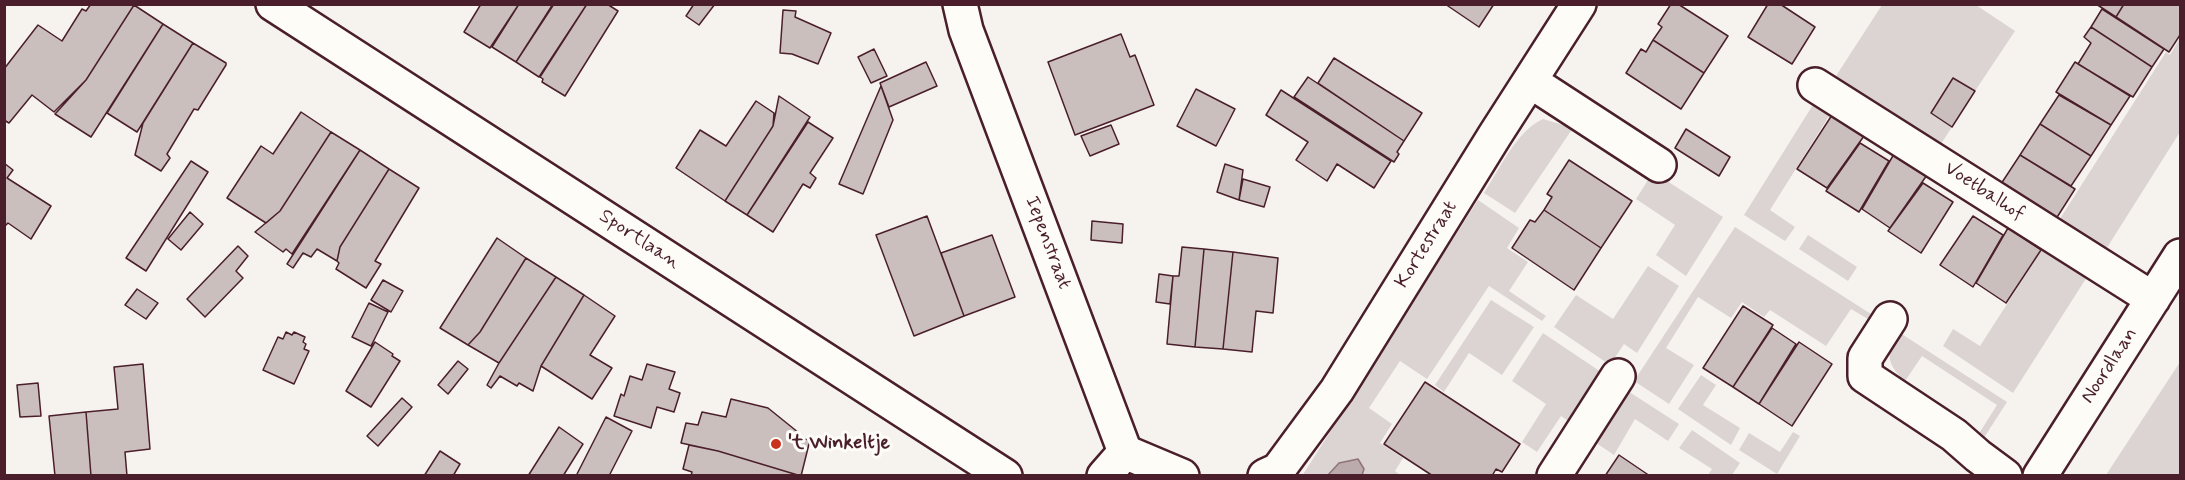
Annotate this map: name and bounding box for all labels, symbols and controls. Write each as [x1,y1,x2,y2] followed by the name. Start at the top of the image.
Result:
[1939,157,2029,227] street label: Voetbalhof
[1018,193,1076,293] street label: Iepenstraat
[1391,197,1463,293] street label: Kortestraat
[594,205,684,275] street label: Sportlaan
[2077,324,2143,408] street label: Noordlaan
[788,432,890,456] place label: 't Winkeltje
[769,437,783,451] marker: 't Winkeltje

